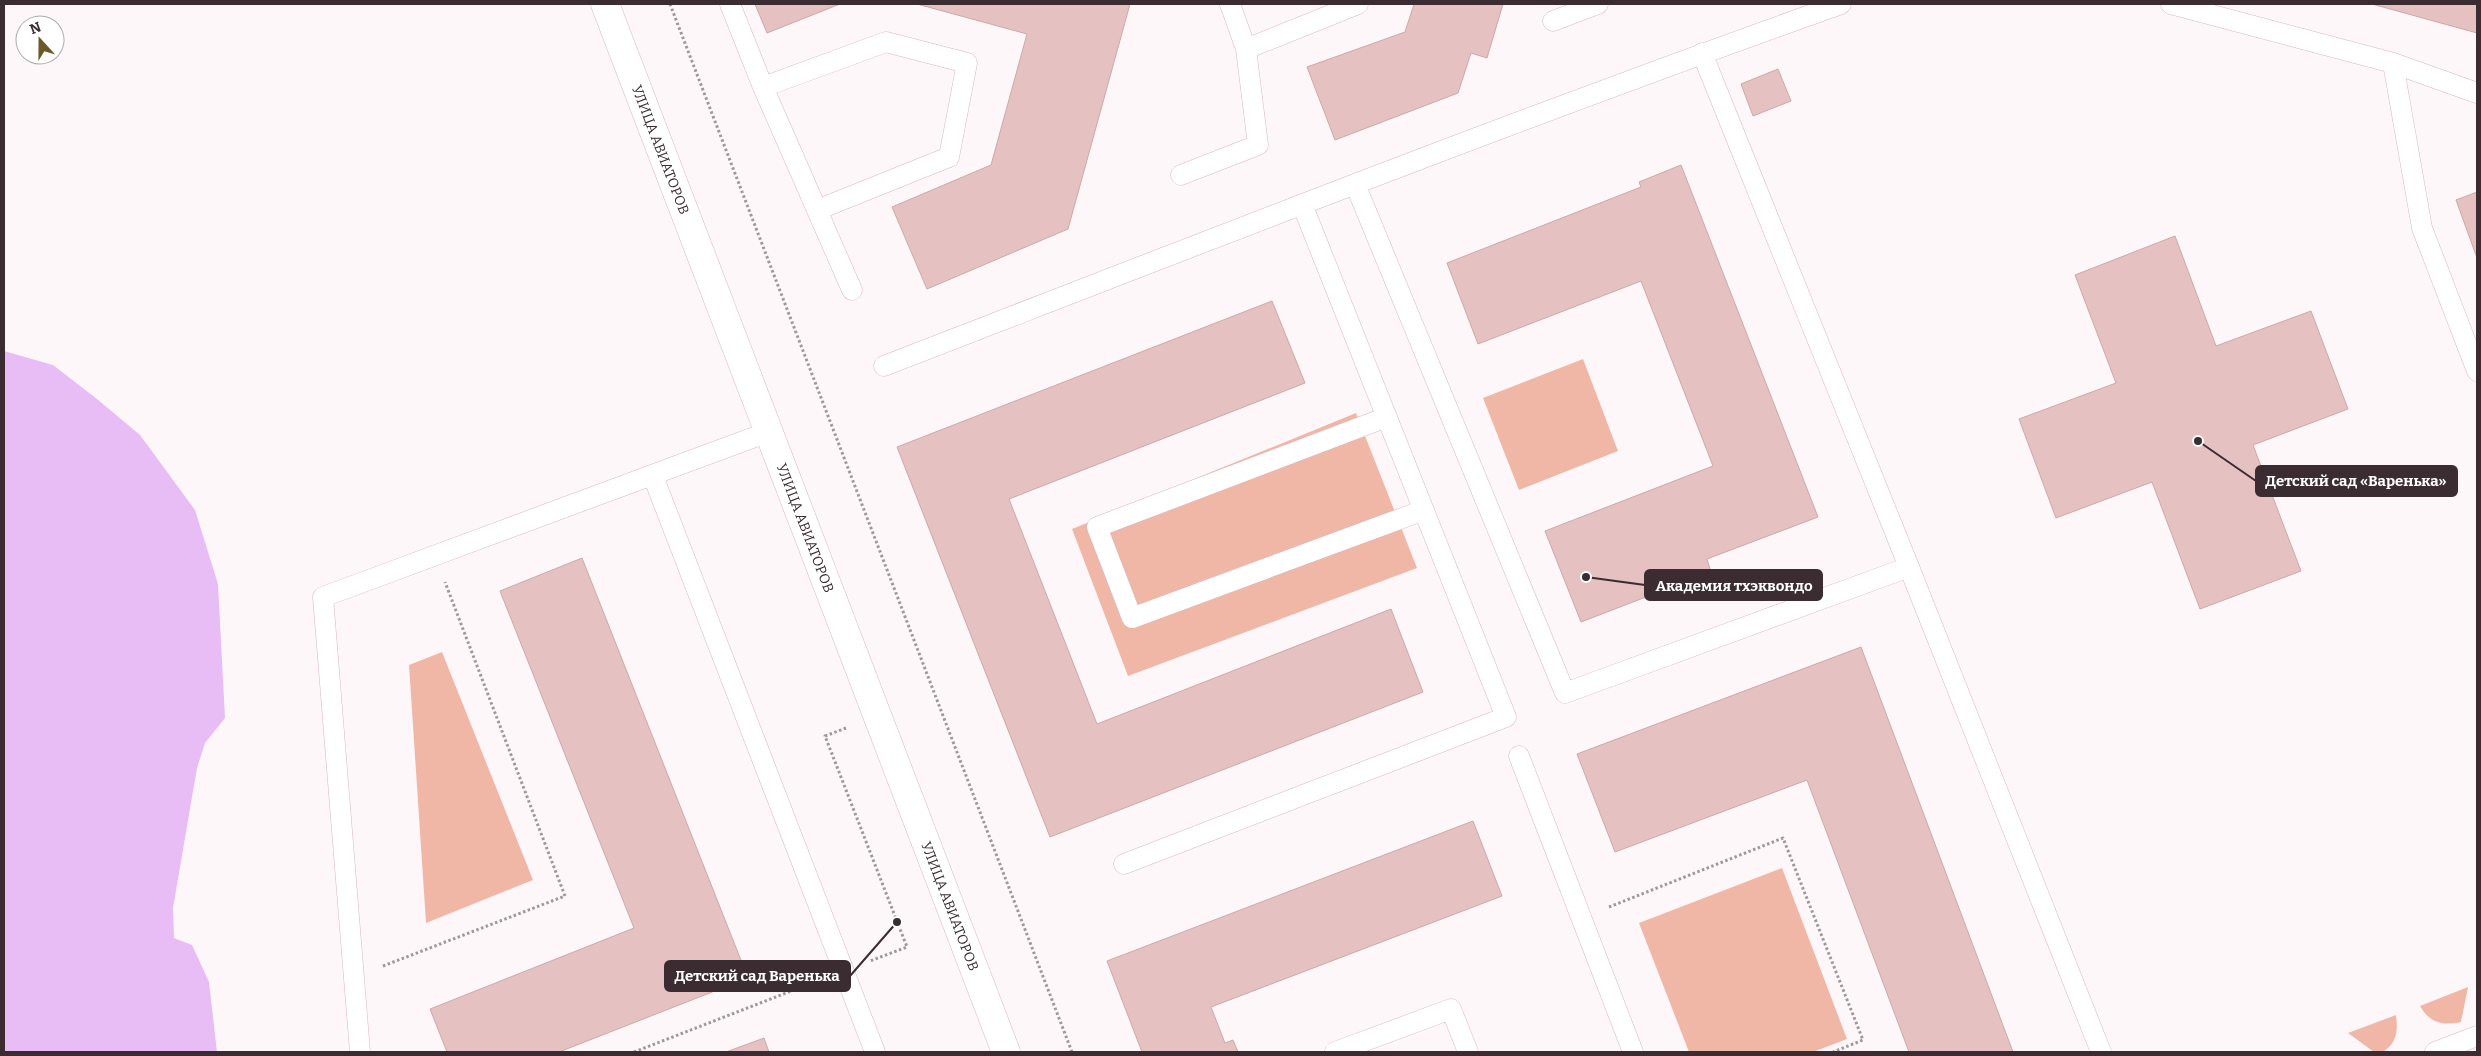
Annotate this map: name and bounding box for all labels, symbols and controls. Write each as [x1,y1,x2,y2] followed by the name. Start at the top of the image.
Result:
[15,15,65,65] north arrow
[27,18,44,38] text: N
[628,83,693,217] street label: УЛИЦА АВИАТОРОВ
[773,461,837,595] street label: УЛИЦА АВИАТОРОВ
[2256,466,2457,496] callout: Детский сад «Варенька»
[2265,472,2447,490] text: Детский сад «Варенька»
[1645,570,1822,600] callout: Академия тхэквондо
[1655,577,1813,595] text: Академия тхэквондо
[917,839,982,973] street label: УЛИЦА АВИАТОРОВ
[665,961,850,991] callout: Детский сад Варенька
[674,967,840,985] text: Детский сад Варенька

